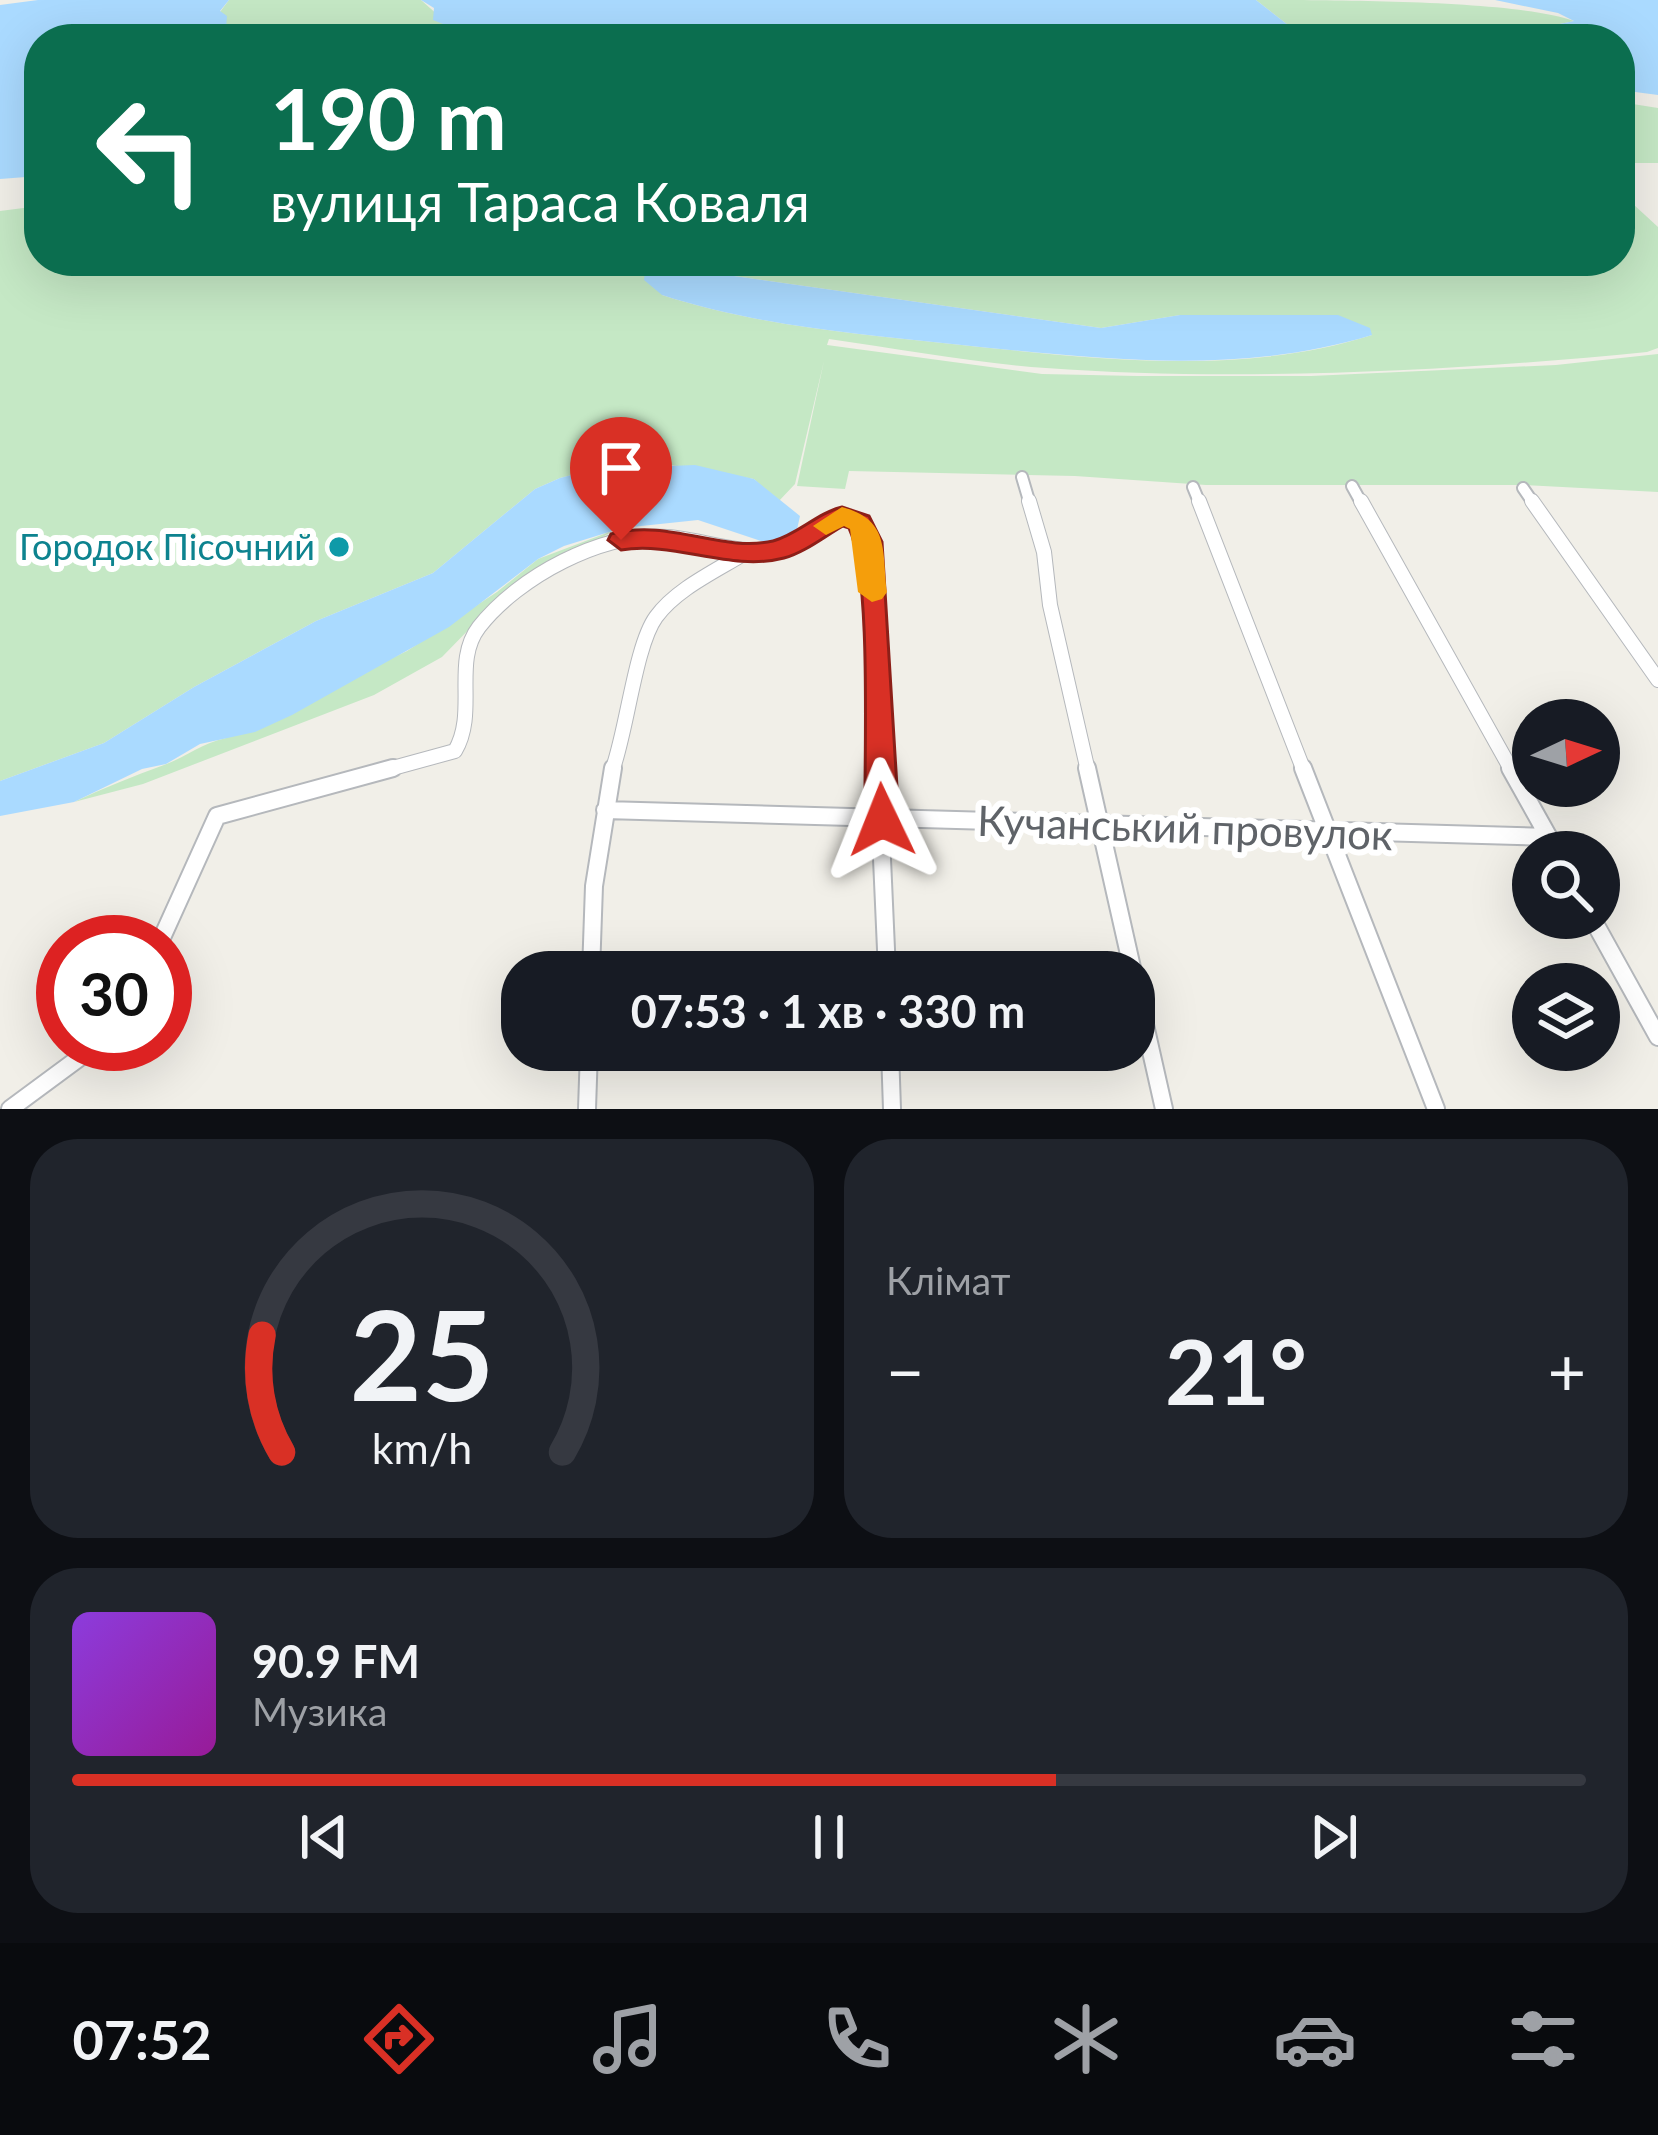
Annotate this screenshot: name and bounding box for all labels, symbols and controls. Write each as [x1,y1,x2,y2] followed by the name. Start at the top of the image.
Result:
[270,67,507,168] text: 190 m
[72,72,228,228] icon: left
[270,169,810,234] text: вулиця Тараса Коваля
[570,417,672,540] pin
[588,435,654,501] icon: arrive
[19,524,315,568] place label: Городок Пісочний
[326,534,352,560] marker: Городок Пісочний
[1512,699,1620,807] north arrow
[1512,699,1620,1071] map controls
[819,757,945,883] position arrow
[976,795,1394,859] street label: Кучанський провулок
[1512,831,1620,939] button: search
[36,915,192,1071] speed limit sign: 30
[1512,963,1620,1071] button: layers
[631,984,1025,1038] text: 07:53 · 1 хв · 330 m
[886,1257,1010,1303] text: Клімат
[350,1278,494,1428] text: 25
[1165,1316,1307,1424] text: 21°
[886,1331,924,1410] text: −
[1548,1331,1586,1410] text: +
[372,1421,472,1472] text: km/h
[252,1634,420,1688] text: 90.9 FM
[252,1688,387,1734] text: Музика
[291,1804,357,1870] icon: previous
[796,1804,862,1870] icon: pause
[1301,1804,1367,1870] icon: next
[357,1997,441,2081] icon: directions
[586,1997,670,2081] icon: music
[815,1997,899,2081] icon: phone
[1044,1997,1128,2081] icon: climate
[1273,1997,1357,2081] icon: car
[1501,1997,1585,2081] icon: filters
[72,2007,212,2072] text: 07:52

